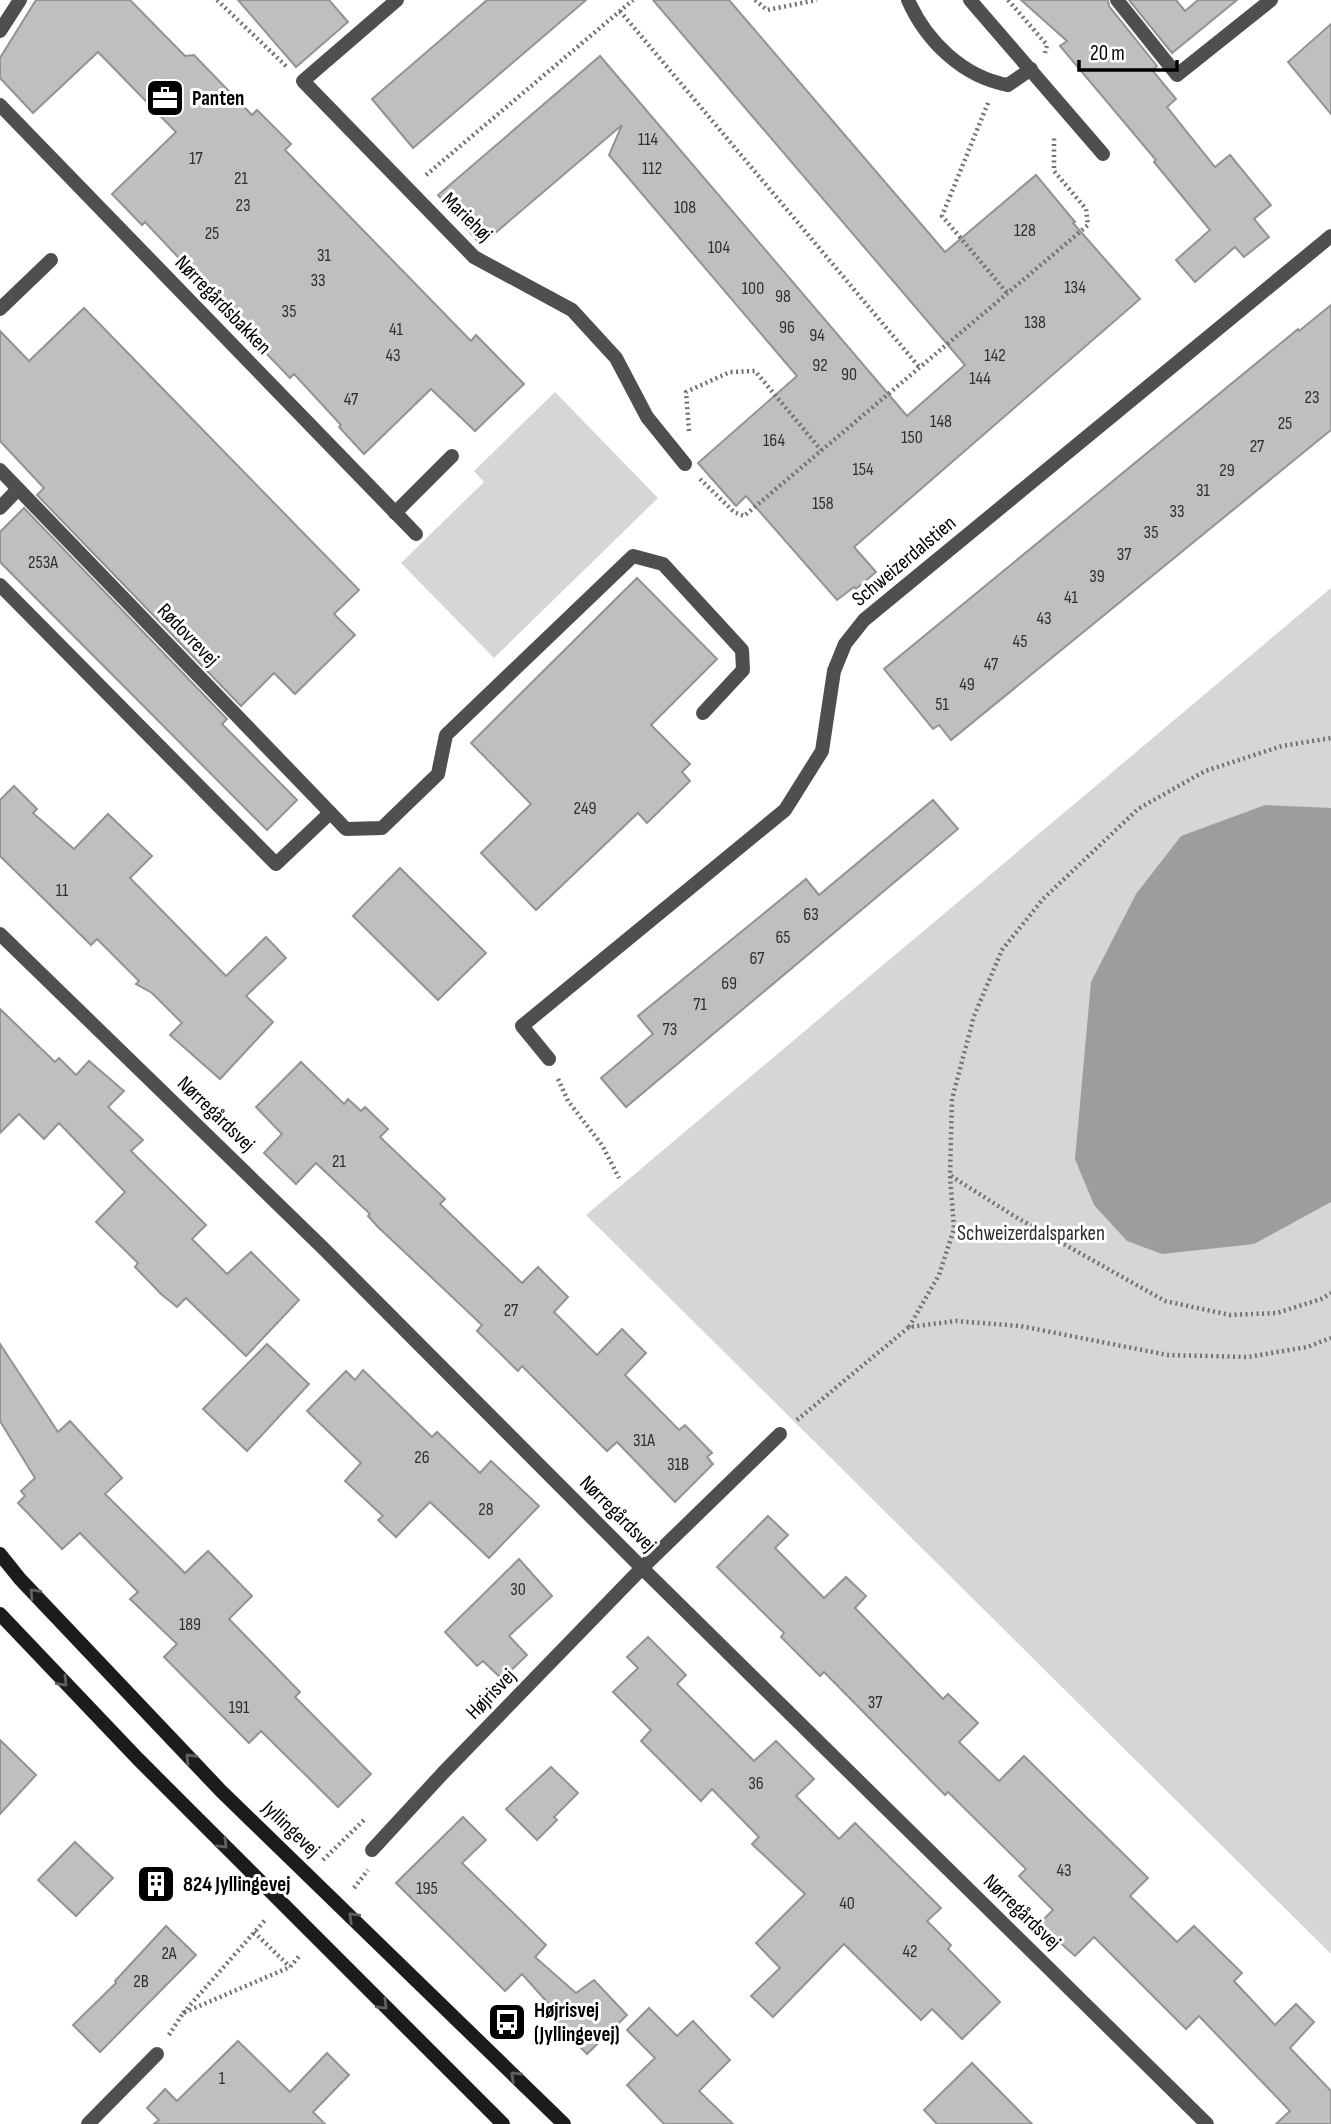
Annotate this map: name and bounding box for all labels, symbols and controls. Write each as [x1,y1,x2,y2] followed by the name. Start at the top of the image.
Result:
[1079,28,1177,72] scale bar
[1090,41,1125,66] text: 20 m
[144,77,186,119] office icon: Panten
[192,86,244,111] place label: Panten
[638,129,659,150] house number: 114
[189,148,204,169] house number: 17
[642,158,662,179] house number: 112
[234,168,249,189] house number: 21
[437,187,497,247] street label: Mariehøj
[236,195,251,216] house number: 23
[674,197,696,218] house number: 108
[1014,220,1036,241] house number: 128
[205,223,219,244] house number: 25
[708,237,730,258] house number: 104
[317,245,332,266] house number: 31
[170,250,276,360] street label: Nørregårdsbakken
[310,270,326,291] house number: 33
[1064,277,1086,298] house number: 134
[742,278,764,299] house number: 100
[775,286,791,307] house number: 98
[282,301,296,322] house number: 35
[1024,312,1046,333] house number: 138
[779,317,795,338] house number: 96
[389,319,404,340] house number: 41
[809,325,825,346] house number: 94
[385,345,401,366] house number: 43
[984,345,1006,366] house number: 142
[812,355,828,376] house number: 92
[841,364,857,385] house number: 90
[969,368,991,389] house number: 144
[1305,387,1320,408] house number: 23
[344,389,359,410] house number: 47
[930,411,952,432] house number: 148
[1278,413,1292,434] house number: 25
[901,427,923,448] house number: 150
[763,430,785,451] house number: 164
[1250,436,1265,457] house number: 27
[852,459,874,480] house number: 154
[1219,460,1235,481] house number: 29
[1196,480,1211,501] house number: 31
[812,493,834,514] house number: 158
[1169,501,1185,522] house number: 33
[847,510,961,612] street label: Schweizerdalstien
[1144,522,1158,543] house number: 35
[1117,544,1132,565] house number: 37
[28,552,58,573] house number: 253A
[1089,566,1105,587] house number: 39
[1064,587,1079,608] house number: 41
[152,598,224,672] street label: Rødovrevej
[1036,608,1052,629] house number: 43
[1013,631,1027,652] house number: 45
[984,654,999,675] house number: 47
[959,674,975,695] house number: 49
[935,694,949,715] house number: 51
[574,798,596,819] house number: 249
[56,880,69,901] house number: 11
[803,904,819,925] house number: 63
[775,927,791,948] house number: 65
[749,948,765,969] house number: 67
[721,973,737,994] house number: 69
[693,994,707,1015] house number: 71
[663,1019,677,1040] house number: 73
[172,1071,260,1157] street label: Nørregårdsvej
[332,1151,347,1172] house number: 21
[957,1221,1105,1246] park label: Schweizerdalsparken
[504,1300,519,1321] house number: 27
[633,1430,655,1451] house number: 31A
[414,1447,430,1468] house number: 26
[667,1454,689,1475] house number: 31B
[575,1471,661,1557] street label: Nørregårdsvej
[478,1499,494,1520] house number: 28
[510,1579,526,1600] house number: 30
[29,1588,42,1601] one-way arrow
[179,1614,201,1635] house number: 189
[461,1663,521,1725] street label: Højrisvej
[55,1673,68,1686] one-way arrow
[868,1692,883,1713] house number: 37
[229,1697,250,1718] house number: 191
[186,1754,199,1767] one-way arrow
[748,1773,764,1794] house number: 36
[256,1795,325,1862] street label: Jyllingevej
[214,1836,227,1849] one-way arrow
[1056,1860,1072,1881] house number: 43
[135,1863,177,1905] building icon: 824 Jyllingevej
[978,1869,1066,1955] street label: Nørregårdsvej
[183,1872,290,1897] place label: 824 Jyllingevej
[416,1878,438,1899] house number: 195
[839,1893,855,1914] house number: 40
[348,1913,361,1926] one-way arrow
[902,1941,918,1962] house number: 42
[161,1943,177,1964] house number: 2A
[133,1971,149,1992] house number: 2B
[375,1997,388,2010] one-way arrow
[534,1998,620,2047] place label: Højrisvej (Jyllingevej)
[486,2001,528,2043] bus stop icon: Højrisvej (Jyllingevej)
[219,2068,226,2089] house number: 1
[511,2072,524,2085] one-way arrow

